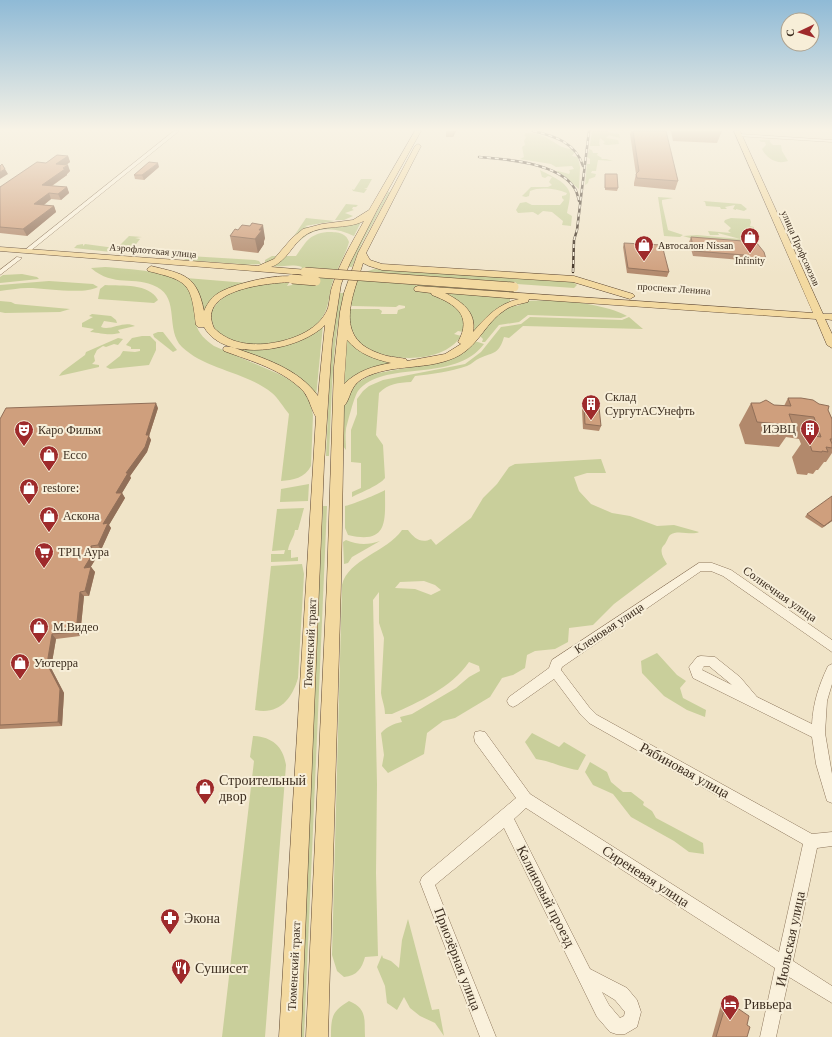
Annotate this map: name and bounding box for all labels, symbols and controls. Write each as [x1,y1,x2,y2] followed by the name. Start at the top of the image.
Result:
[780,12,820,52] north arrow
[784,28,796,37] text: С
[779,209,822,288] street label: улица Профсоюзов
[739,226,761,254] shop icon: Infinity
[633,234,655,262] shop icon: Автосалон Nissan
[658,240,733,251] place label: Автосалон Nissan
[109,241,198,260] street label: Аэрофлотская улица
[735,255,765,266] place label: Infinity
[637,280,711,297] street label: проспект Ленина
[605,390,695,418] place label: Склад СургутАСУнефть
[580,393,602,421] building icon: Склад СургутАСУнефть
[799,418,821,446] building icon: ИЭВЦ
[13,419,35,447] theatre icon: Каро Фильм
[763,422,796,436] place label: ИЭВЦ
[38,423,102,437] place label: Каро Фильм
[38,444,60,472] shop icon: Ecco
[63,448,87,462] place label: Ecco
[18,477,40,505] shop icon: restore:
[43,481,79,495] place label: restore:
[38,505,60,533] shop icon: Аскона
[63,509,100,523] place label: Аскона
[33,541,55,569] supermarket icon: ТРЦ Аура
[58,545,110,559] place label: ТРЦ Аура
[740,563,820,625] street label: Солнечная улица
[301,597,319,688] street label: Тюменский тракт
[572,599,647,656] street label: Кленовая улица
[28,616,50,644] shop icon: М.Видео
[53,620,99,634] place label: М.Видео
[9,652,31,680] shop icon: Уютерра
[34,656,79,670] place label: Уютерра
[637,740,733,802] street label: Рябиновая улица
[219,773,307,804] place label: Строительный двор
[194,777,216,805] shop icon: Строительный двор
[513,843,578,949] street label: Калиновый проезд
[599,843,693,911] street label: Сиреневая улица
[773,889,808,988] street label: Июльская улица
[431,906,484,1013] street label: Приозёрная улица
[159,907,181,935] pharmacy icon: Экона
[184,911,221,926] place label: Экона
[285,920,303,1011] street label: Тюменский тракт
[170,957,192,985] restaurant icon: Сушисет
[195,961,248,976] place label: Сушисет
[719,993,741,1021] hotel icon: Ривьера
[744,997,792,1012] place label: Ривьера

